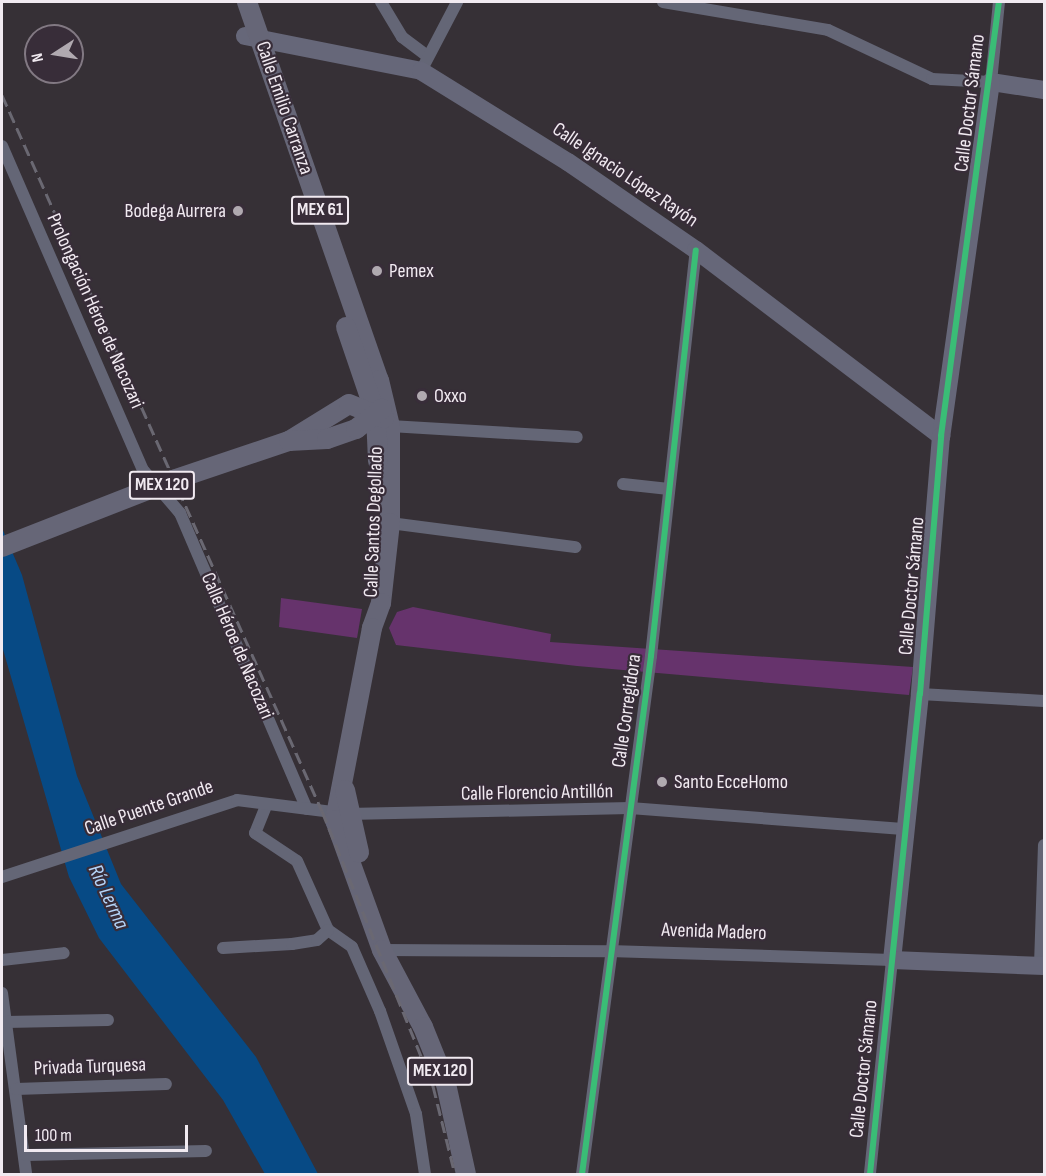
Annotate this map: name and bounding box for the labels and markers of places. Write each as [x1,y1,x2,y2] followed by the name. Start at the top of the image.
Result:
[125,199,226,223] place label: Bodega Aurrera
[231,204,245,218] marker: Bodega Aurrera
[389,259,434,283] place label: Pemex
[370,264,384,278] marker: Pemex
[434,384,467,408] place label: Oxxo
[415,389,429,403] marker: Oxxo
[674,770,788,794] place label: Santo EcceHomo
[655,775,669,789] marker: Santo EcceHomo

